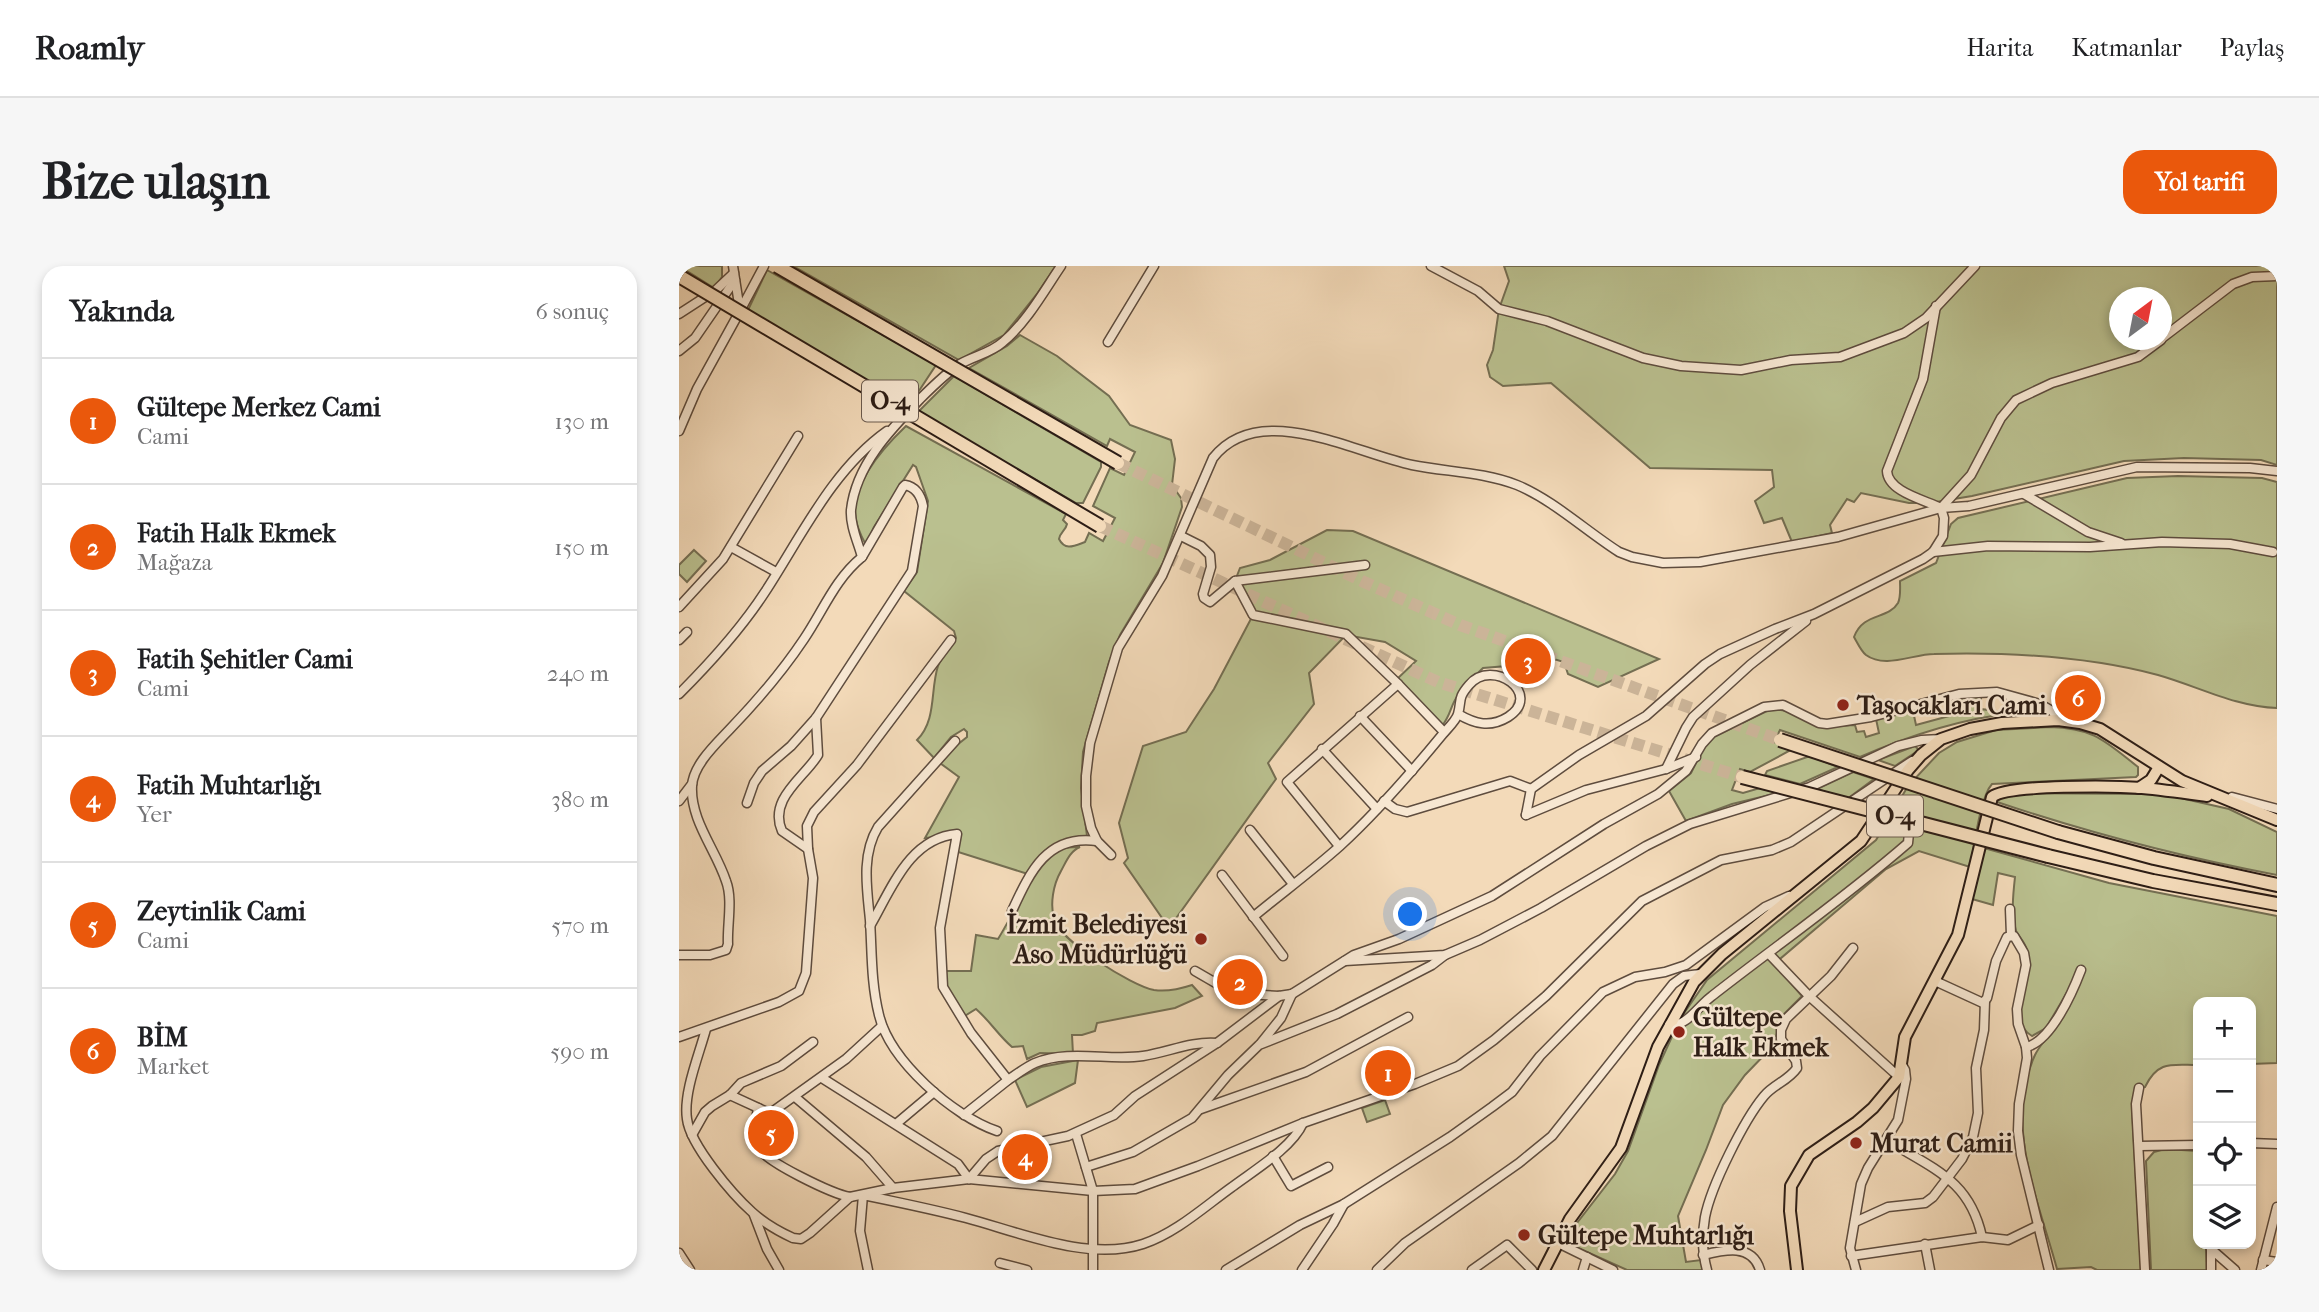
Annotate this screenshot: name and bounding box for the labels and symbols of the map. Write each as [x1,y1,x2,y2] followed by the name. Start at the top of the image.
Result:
[2109,287,2172,350] north arrow
[862,380,918,421] road number: O-4
[1505,635,1551,687] pin: 3
[2055,672,2101,724] pin: 6
[1856,690,2047,722] place label: Taşocakları Cami
[1835,697,1851,713] marker: Taşocakları Cami
[1867,796,1923,836] road number: O-4
[1393,897,1427,931] your location
[1006,908,1187,970] place label: İzmit Belediyesi Aso Müdürlüğü
[1193,931,1209,947] marker: İzmit Belediyesi Aso Müdürlüğü
[1217,956,1263,1008] pin: 2
[1693,1002,1830,1063] place label: Gültepe Halk Ekmek
[1671,1024,1687,1040] marker: Gültepe Halk Ekmek
[1365,1047,1411,1099] pin: 1
[748,1107,794,1159] pin: 5
[1870,1128,2013,1159] place label: Murat Camii
[1002,1131,1048,1183] pin: 4
[1848,1135,1864,1151] marker: Murat Camii
[1538,1220,1754,1251] place label: Gültepe Muhtarlığı
[1516,1227,1532,1243] marker: Gültepe Muhtarlığı

